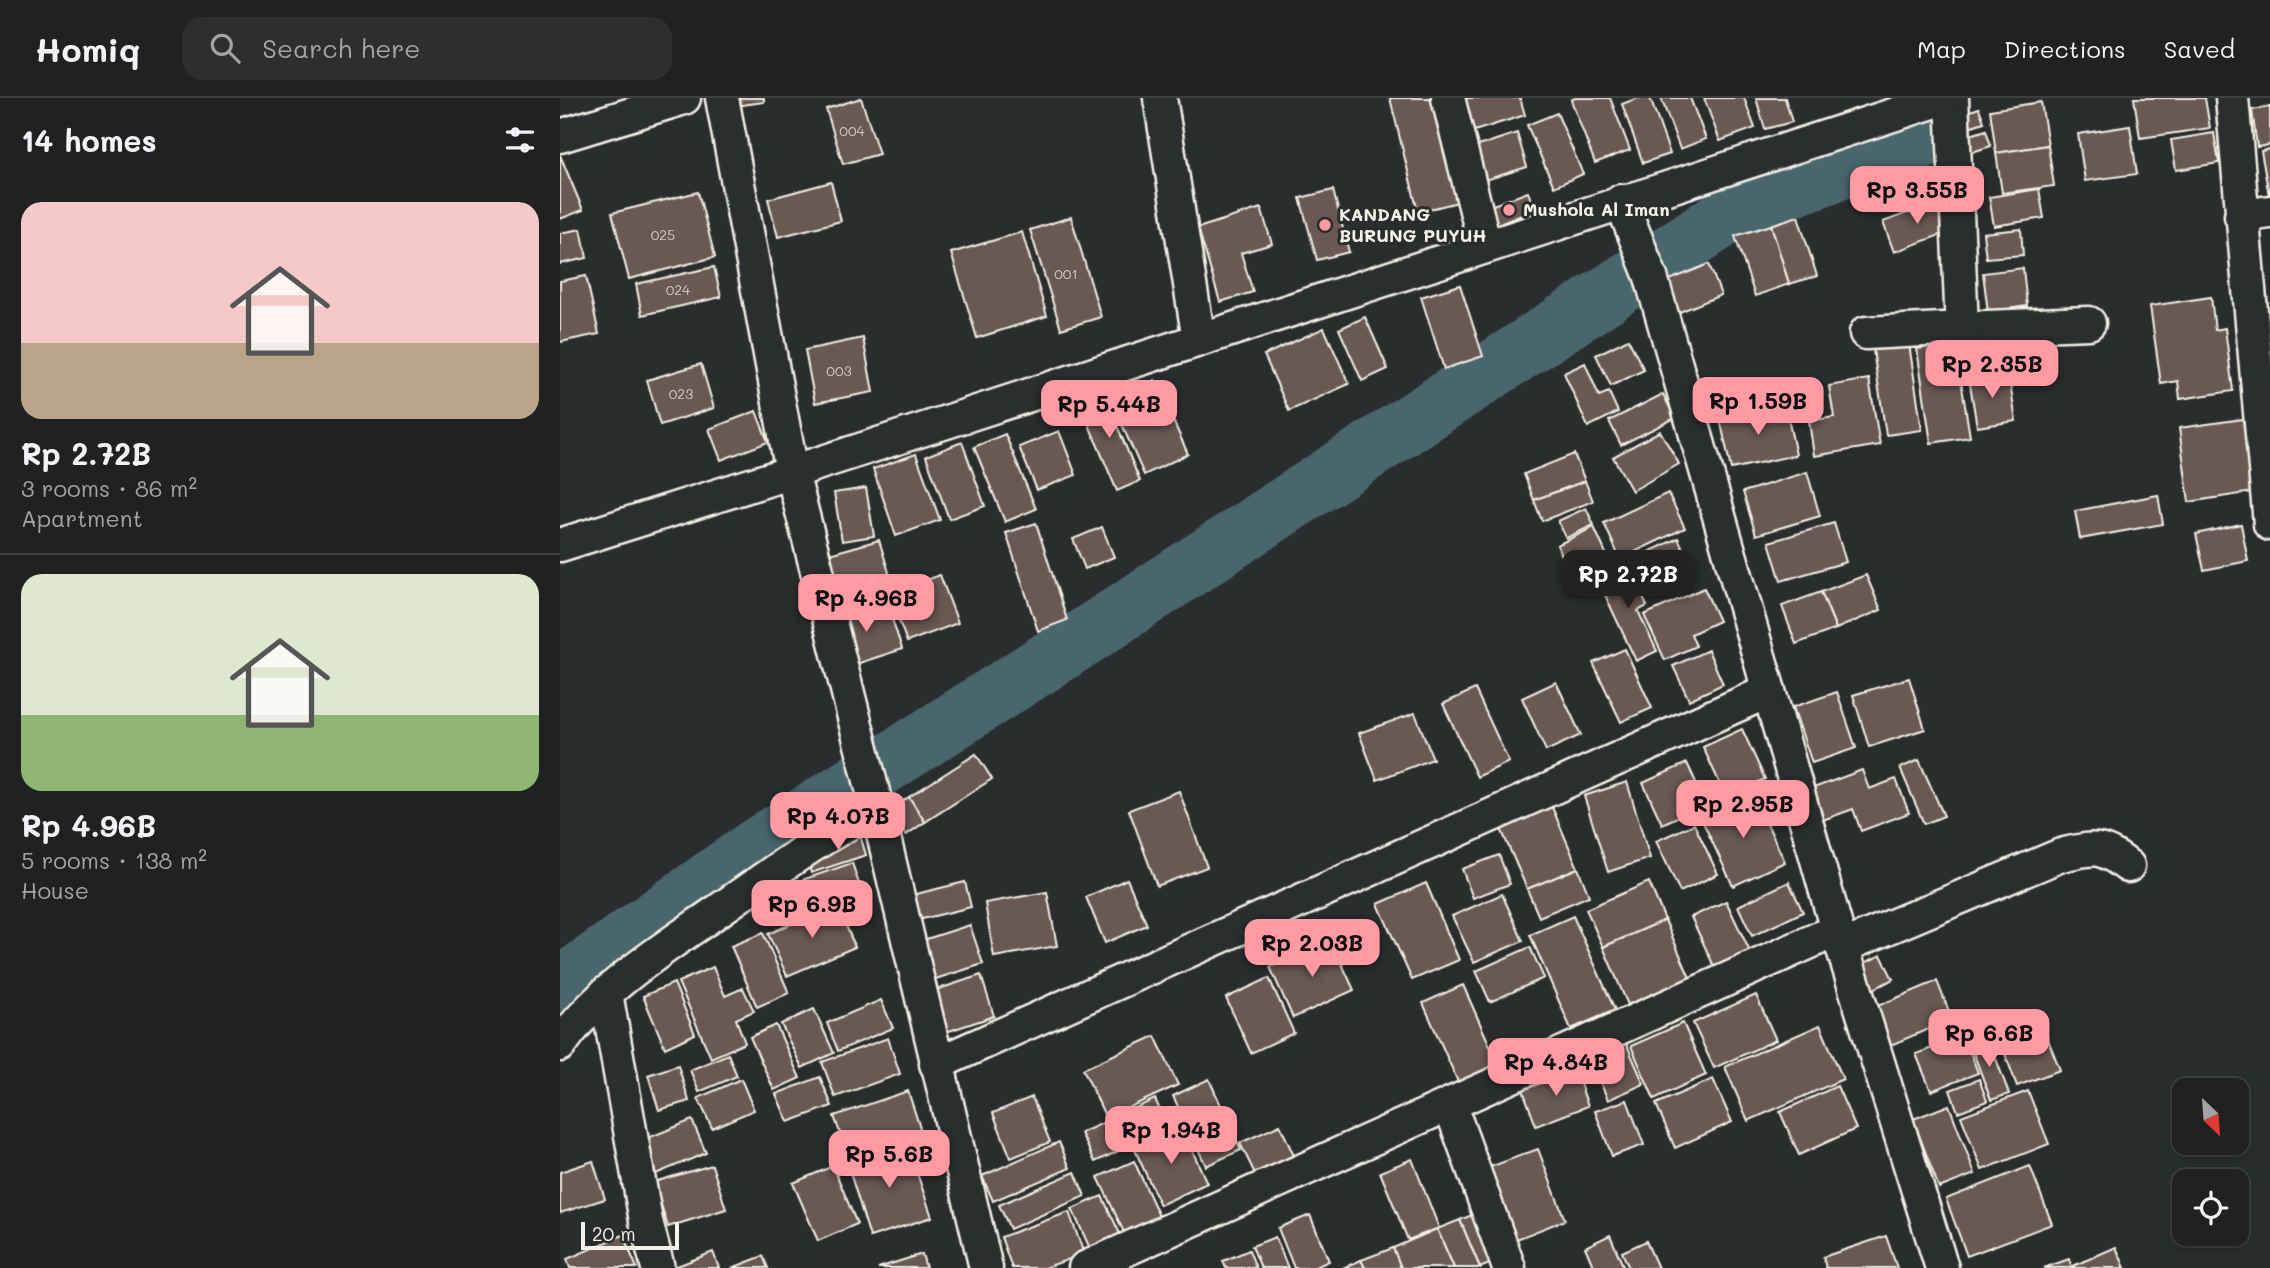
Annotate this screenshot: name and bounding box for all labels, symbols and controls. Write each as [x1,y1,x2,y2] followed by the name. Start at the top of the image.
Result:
[182,17,672,80] search box
[35,27,140,70] text: Homiq
[206,29,244,67] icon: search
[262,31,420,65] text: Search here
[1917,33,1966,64] text: Map
[2004,33,2126,64] text: Directions
[2164,33,2235,64] text: Saved
[21,120,157,160] text: 14 homes
[501,121,539,159] icon: filters
[839,121,866,140] house number: 004
[1845,166,1989,226] pin: Rp 3.55B
[1866,174,1968,204] text: Rp 3.55B
[1523,197,1669,221] place label: Mushola Al Iman
[1339,202,1487,247] place label: KANDANG BURUNG PUYUH
[1501,202,1517,218] marker: Mushola Al Iman
[1317,217,1333,233] marker: KANDANG BURUNG PUYUH
[651,225,675,244] house number: 025
[217,248,343,374] icon: home
[1054,264,1078,283] house number: 001
[666,280,691,299] house number: 024
[1920,341,2064,400] pin: Rp 2.35B
[1941,348,2043,378] text: Rp 2.35B
[826,361,852,380] house number: 003
[1686,378,1830,437] pin: Rp 1.59B
[1037,380,1181,440] pin: Rp 5.44B
[669,384,693,403] house number: 023
[1709,385,1807,415] text: Rp 1.59B
[1057,388,1161,418] text: Rp 5.44B
[21,433,151,473] text: Rp 2.72B
[21,473,197,503] text: 3 rooms · 86 m²
[21,503,143,533] text: Apartment
[1556,550,1700,610] pin: Rp 2.72B
[1578,558,1678,588] text: Rp 2.72B
[794,574,938,634] pin: Rp 4.96B
[814,582,918,612] text: Rp 4.96B
[217,620,343,746] icon: home
[1671,780,1815,840] pin: Rp 2.95B
[1692,788,1794,818] text: Rp 2.95B
[766,792,910,852] pin: Rp 4.07B
[786,800,890,830] text: Rp 4.07B
[21,805,156,845] text: Rp 4.96B
[21,845,207,875] text: 5 rooms · 138 m²
[21,875,89,905] text: House
[747,880,877,940] pin: Rp 6.9B
[767,888,857,918] text: Rp 6.9B
[1240,920,1384,979] pin: Rp 2.03B
[1261,927,1363,957] text: Rp 2.03B
[1924,1010,2054,1069] pin: Rp 6.6B
[1944,1017,2034,1047] text: Rp 6.6B
[1484,1038,1628,1098] pin: Rp 4.84B
[1504,1046,1608,1076] text: Rp 4.84B
[2172,1078,2249,1155] north arrow
[2172,1078,2249,1246] map controls
[1099,1107,1243,1166] pin: Rp 1.94B
[1121,1114,1221,1144] text: Rp 1.94B
[824,1130,954,1190] pin: Rp 5.6B
[845,1138,933,1168] text: Rp 5.6B
[2172,1169,2249,1246] button: locate
[581,1219,679,1251] scale bar
[592,1221,636,1246] text: 20 m

